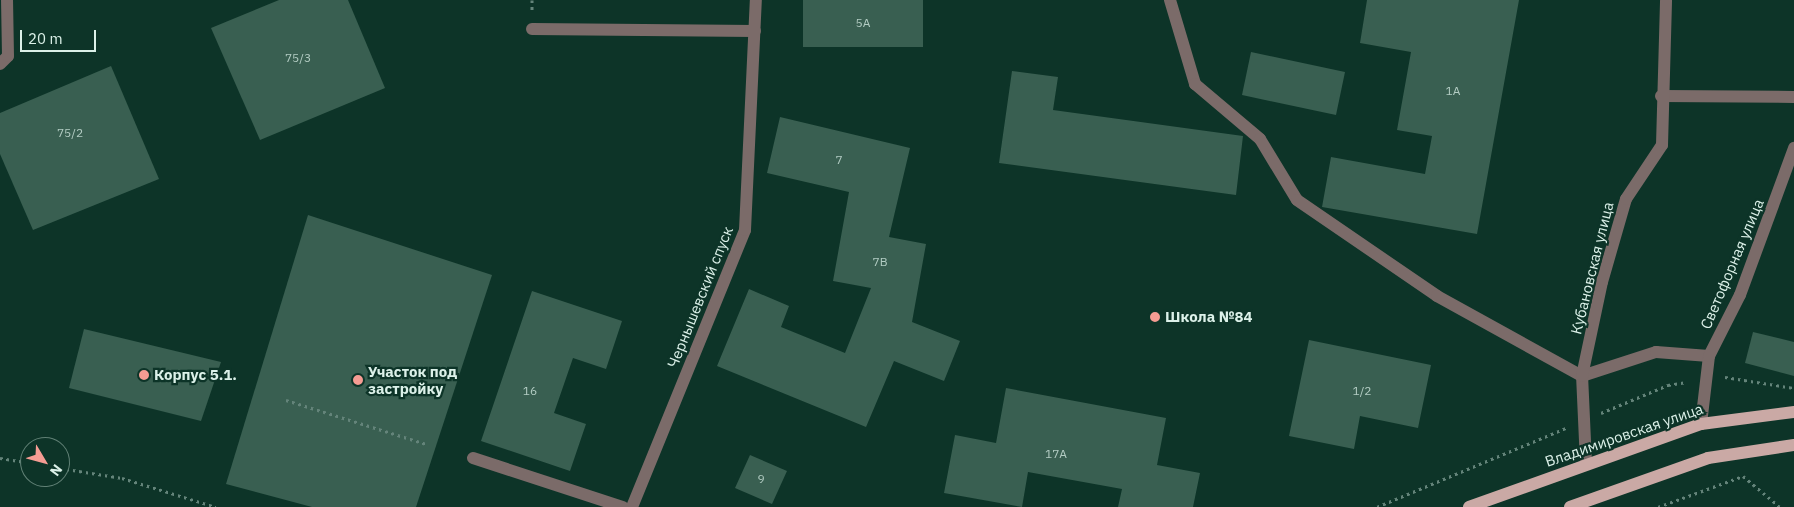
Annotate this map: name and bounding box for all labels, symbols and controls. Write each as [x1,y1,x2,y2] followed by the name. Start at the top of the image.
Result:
[856,16,870,30] house number: 5А
[22,20,99,52] scale bar
[28,29,63,48] text: 20 m
[285,51,311,65] house number: 75/3
[1446,84,1460,98] house number: 1А
[57,126,83,140] house number: 75/2
[835,153,843,167] house number: 7
[1696,196,1768,332] street label: Светофорная улица
[1567,200,1617,336] street label: Кубановская улица
[663,224,737,370] street label: Чернышевский спуск
[872,255,888,269] house number: 7В
[1165,308,1253,326] place label: Школа №84
[1149,311,1161,323] marker: Школа №84
[368,362,457,397] place label: Участок под застройку
[154,366,237,384] place label: Корпус 5.1.
[138,369,150,381] marker: Корпус 5.1.
[352,374,364,386] marker: Участок под застройку
[523,384,537,398] house number: 16
[1353,384,1371,398] house number: 1/2
[1543,399,1705,471] street label: Владимировская улица
[20,437,70,487] north arrow
[1045,447,1067,461] house number: 17А
[46,461,66,480] text: N
[757,472,765,486] house number: 9

